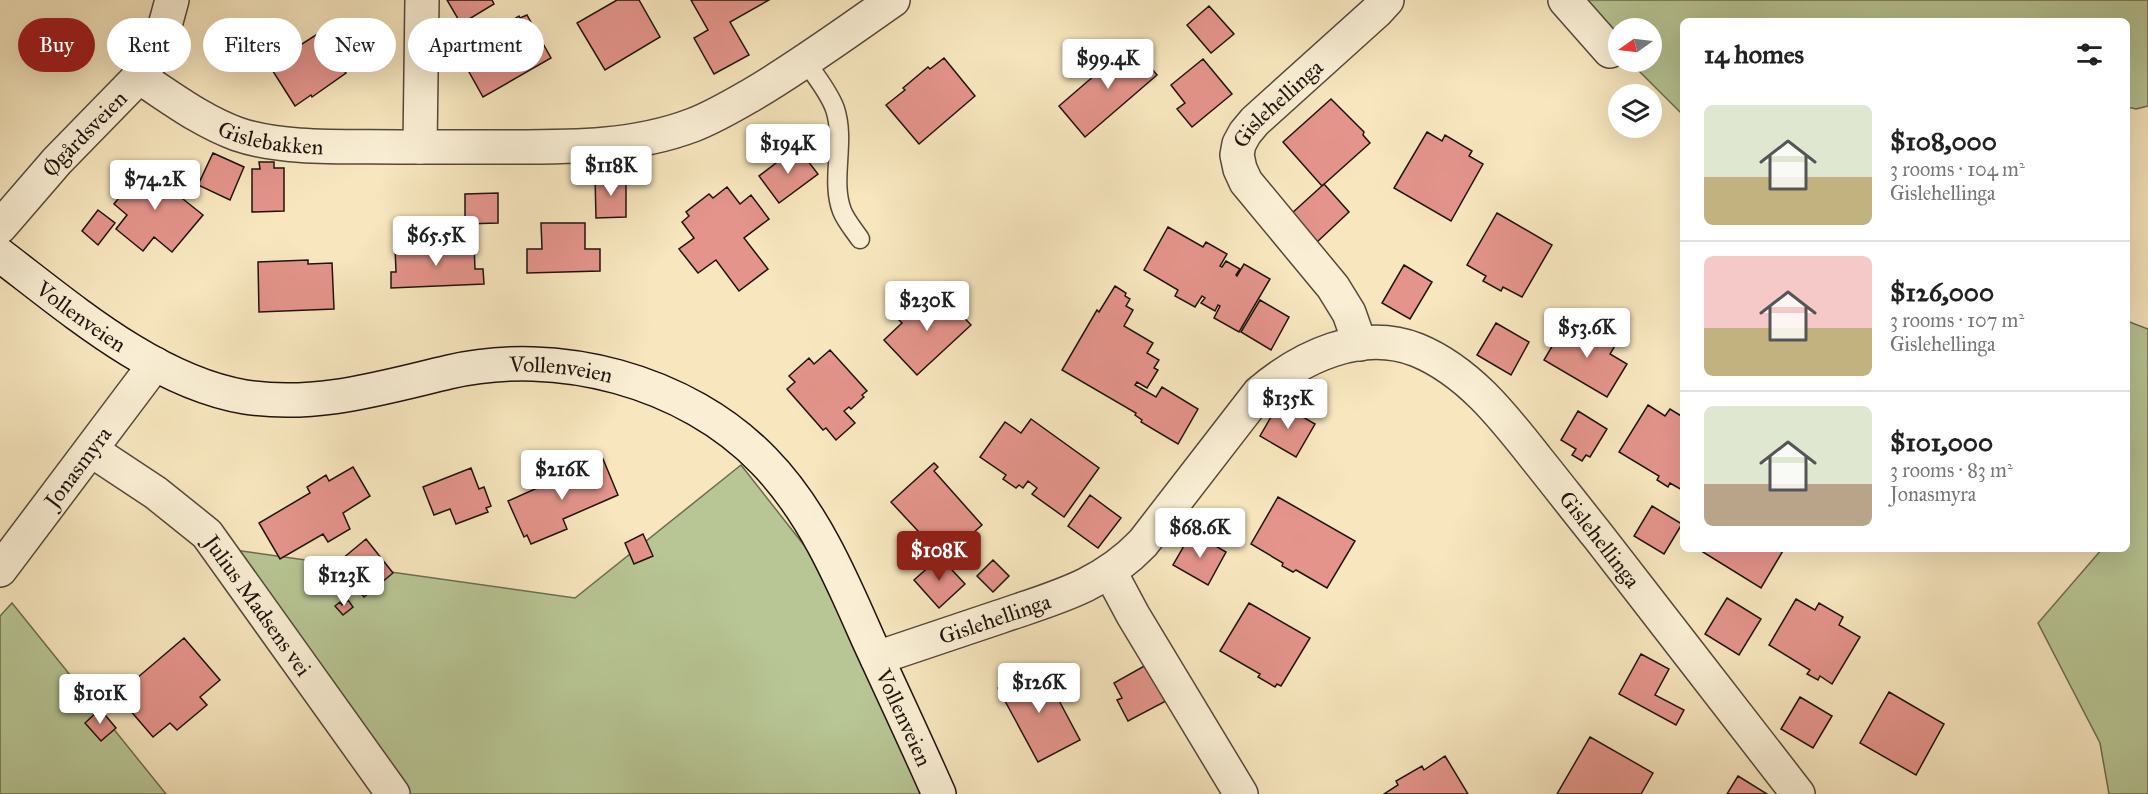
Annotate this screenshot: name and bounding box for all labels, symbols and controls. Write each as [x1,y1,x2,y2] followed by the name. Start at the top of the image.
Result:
[18,18,95,72] chip: Buy
[107,18,191,72] chip: Rent
[203,18,302,72] chip: Filters
[314,18,396,72] chip: New
[408,18,544,72] chip: Apartment
[1608,18,1662,72] north arrow
[1608,18,1662,138] map controls
[1704,38,1804,70] text: 14 homes
[2073,38,2106,71] icon: filters
[1059,39,1157,90] pin: $99.4K
[1076,46,1140,70] text: $99.4K
[1226,53,1329,152] street label: Gislehellinga
[36,84,132,182] street label: Øgårdsveien
[1608,84,1662,138] button: layers
[214,114,324,160] street label: Gislebakken
[746,124,830,175] pin: $194K
[1890,125,1997,157] text: $108,000
[1752,129,1824,201] icon: home
[760,131,816,155] text: $194K
[569,146,653,197] pin: $118K
[585,153,637,177] text: $118K
[1890,157,2025,181] text: 3 rooms · 104 m²
[106,160,204,211] pin: $74.2K
[124,167,186,191] text: $74.2K
[1890,181,1995,205] text: Gislehellinga
[387,216,485,267] pin: $65.5K
[407,223,465,247] text: $65.5K
[30,274,131,358] street label: Vollenveien
[1890,276,1994,308] text: $126,000
[1752,280,1824,352] icon: home
[885,281,969,332] pin: $230K
[899,288,955,312] text: $230K
[1538,308,1636,359] pin: $53.6K
[1890,308,2024,332] text: 3 rooms · 107 m²
[1558,315,1616,339] text: $53.6K
[1890,332,1995,356] text: Gislehellinga
[508,350,616,388] street label: Vollenveien
[1246,379,1330,430] pin: $135K
[1262,386,1314,410] text: $135K
[37,420,117,515] street label: Jonasmyra
[1890,426,1993,458] text: $101,000
[1752,430,1824,502] icon: home
[520,450,604,501] pin: $216K
[535,457,589,481] text: $216K
[1890,458,2013,482] text: 3 rooms · 83 m²
[1890,482,1976,506] text: Jonasmyra
[1554,485,1647,594] street label: Gislehellinga
[1151,508,1249,559] pin: $68.6K
[1169,515,1231,539] text: $68.6K
[197,528,318,681] street label: Julius Madsens vei
[897,531,981,582] pin: $108K
[911,538,967,562] text: $108K
[302,556,386,607] pin: $123K
[318,563,370,587] text: $123K
[935,587,1055,650] street label: Gislehellinga
[997,663,1081,714] pin: $126K
[870,664,938,770] street label: Vollenveien
[1012,670,1066,694] text: $126K
[58,674,142,725] pin: $101K
[73,681,127,705] text: $101K

